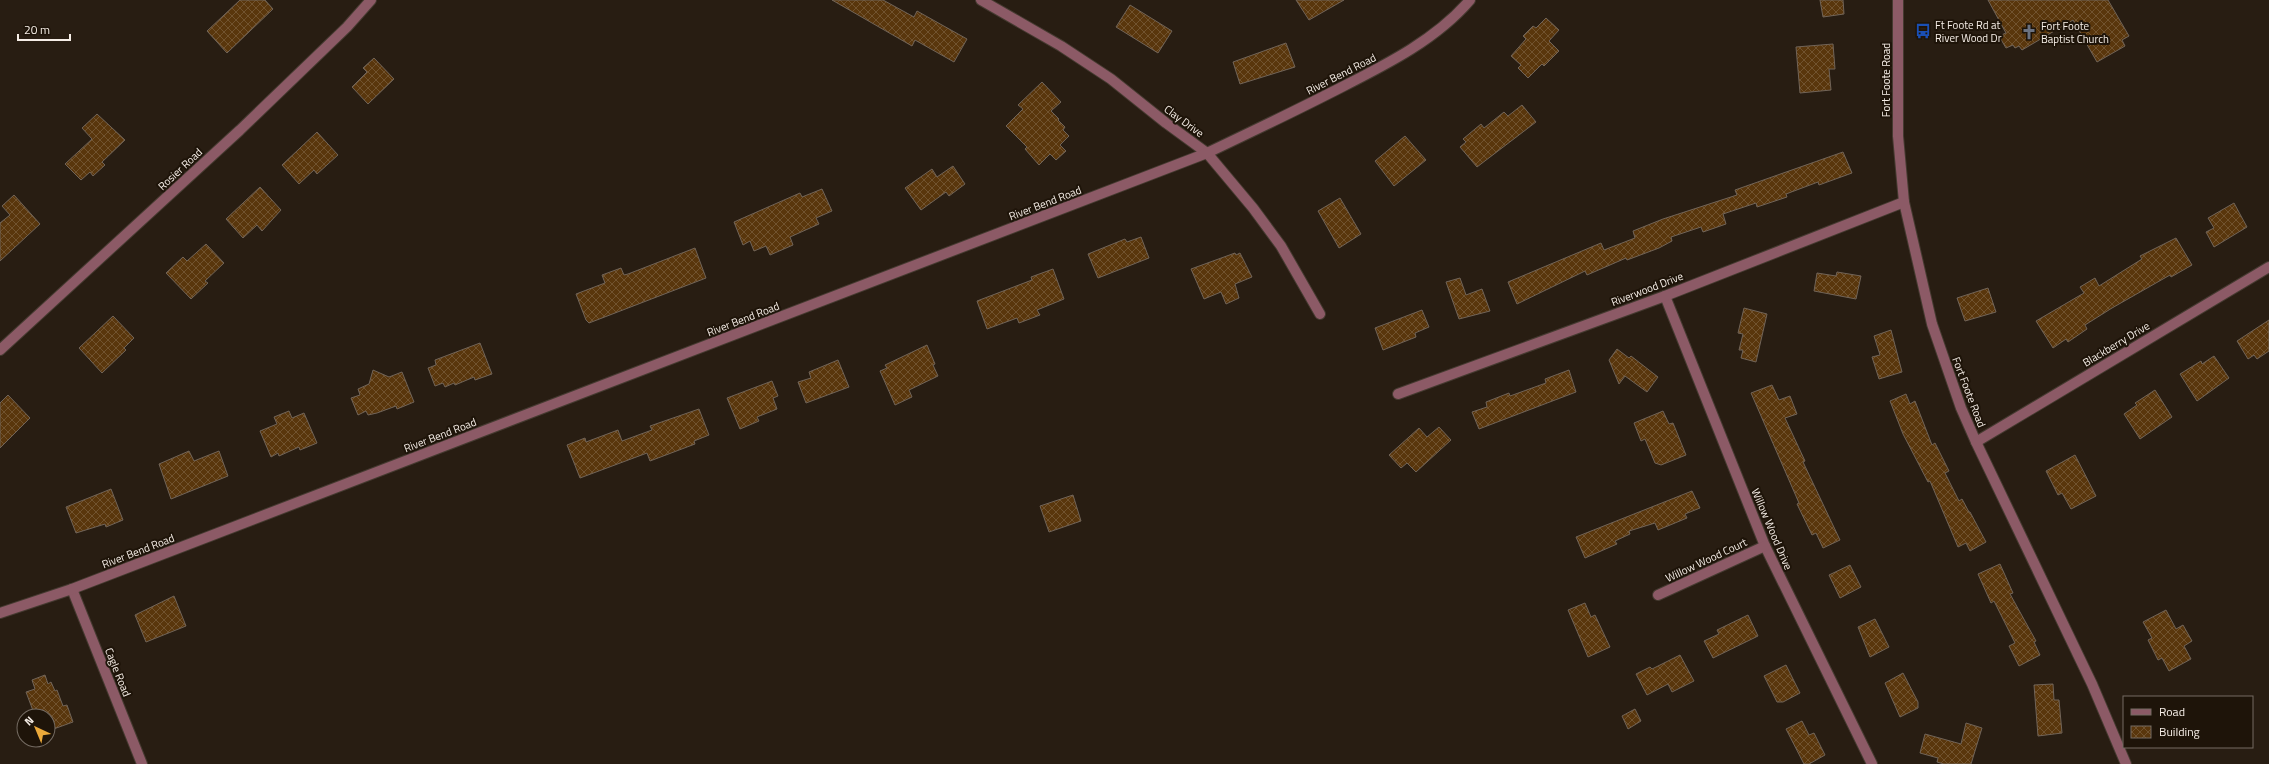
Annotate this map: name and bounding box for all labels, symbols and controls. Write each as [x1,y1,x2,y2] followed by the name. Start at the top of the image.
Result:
[18,16,70,42] scale bar
[1935,17,2002,46] place label: Ft Foote Rd at River Wood Dr
[2041,18,2109,47] place label: Fort Foote Baptist Church
[24,20,50,39] text: 20 m
[1914,22,1932,40] bus stop icon: Ft Foote Rd at River Wood Dr
[2020,23,2038,41] church icon: Fort Foote Baptist Church
[1878,43,1894,117] street label: Fort Foote Road
[1303,49,1379,98] street label: River Bend Road
[1161,101,1208,141] street label: Clay Drive
[154,144,206,194] street label: Rosier Road
[1006,182,1084,224] street label: River Bend Road
[1609,268,1686,310] street label: Riverwood Drive
[704,298,782,340] street label: River Bend Road
[2079,317,2153,370] street label: Blackberry Drive
[1948,354,1990,430] street label: Fort Foote Road
[401,414,479,456] street label: River Bend Road
[1748,486,1797,573] street label: Willow Wood Drive
[99,530,177,572] street label: River Bend Road
[1663,534,1750,586] street label: Willow Wood Court
[101,645,135,699] street label: Cagle Road
[2123,696,2253,748] legend
[2159,702,2185,721] text: Road
[16,708,56,748] north arrow
[21,712,37,729] text: N
[2159,722,2200,741] text: Building

